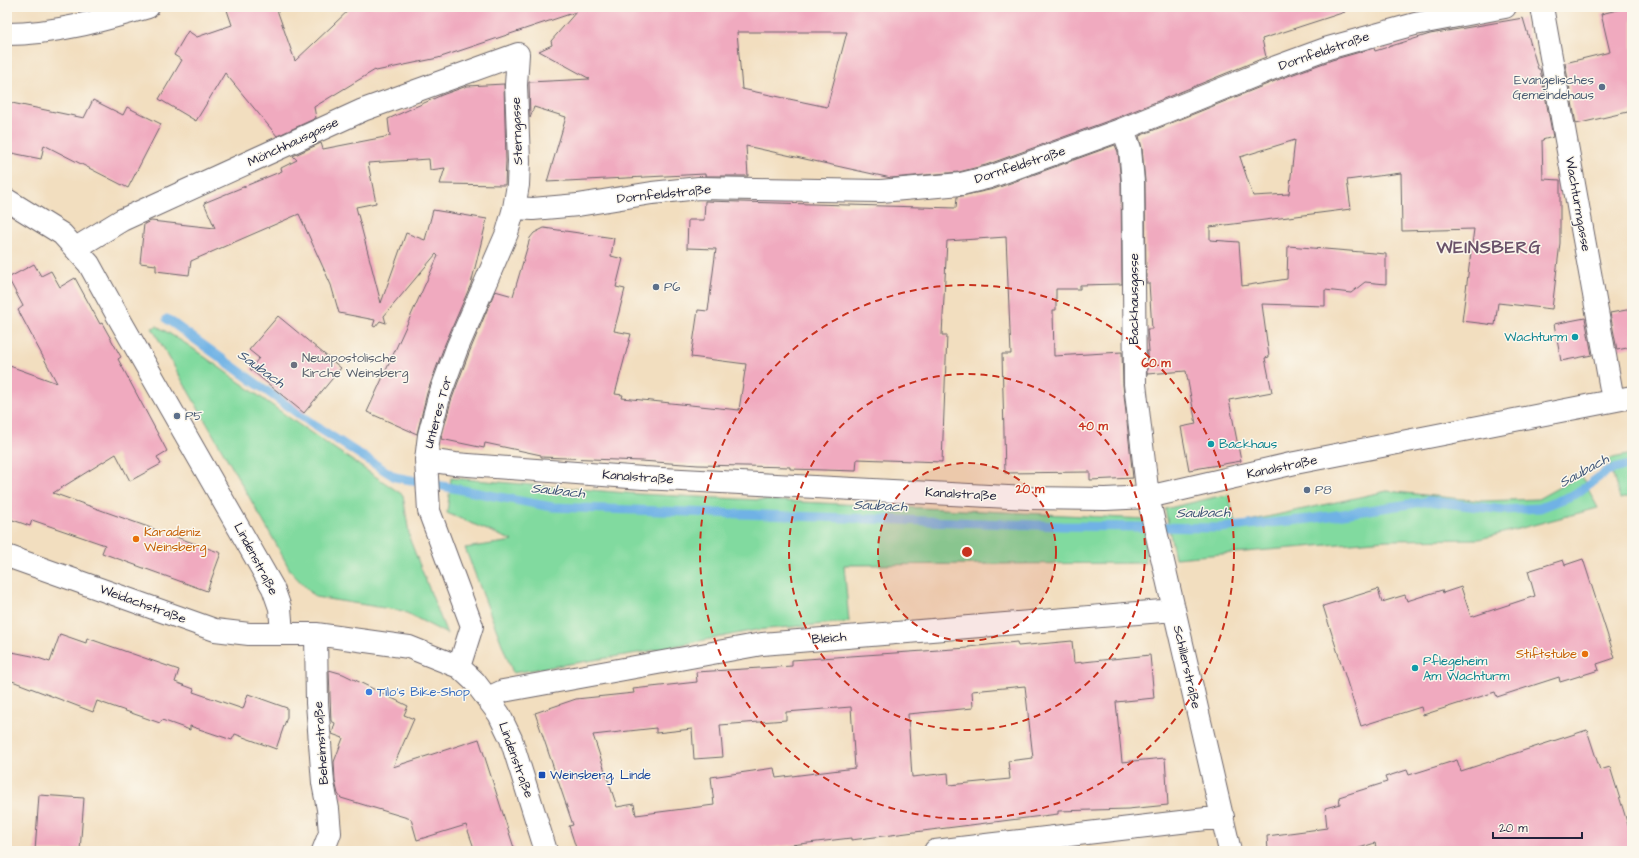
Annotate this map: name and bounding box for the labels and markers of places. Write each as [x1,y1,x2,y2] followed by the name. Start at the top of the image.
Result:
[1512,71,1594,104] place label: Evangelisches Gemeindehaus
[1597,82,1607,92] marker: Evangelisches Gemeindehaus
[664,278,680,296] place label: P6
[651,282,661,292] marker: P6
[1504,328,1568,346] place label: Wachturm
[1570,332,1580,342] marker: Wachturm
[302,349,409,383] place label: Neuapostolische Kirche Weinsberg
[289,360,299,370] marker: Neuapostolische Kirche Weinsberg
[185,407,203,425] place label: P5
[172,411,182,421] marker: P5
[1219,435,1278,453] place label: Backhaus
[1206,439,1216,449] marker: Backhaus
[1315,481,1332,499] place label: P8
[1302,485,1312,495] marker: P8
[144,523,207,557] place label: Karadeniz Weinsberg
[131,534,141,544] marker: Karadeniz Weinsberg
[960,545,974,559] centre of rings
[1516,645,1577,663] place label: Stiftstube
[1580,649,1590,659] marker: Stiftstube
[1423,652,1510,685] place label: Pflegeheim Am Wachturm
[1410,663,1420,673] marker: Pflegeheim Am Wachturm
[377,683,470,701] place label: Tilo's Bike-Shop
[364,687,374,697] marker: Tilo's Bike-Shop
[550,766,651,785] place label: Weinsberg, Linde
[537,770,547,780] marker: Weinsberg, Linde

